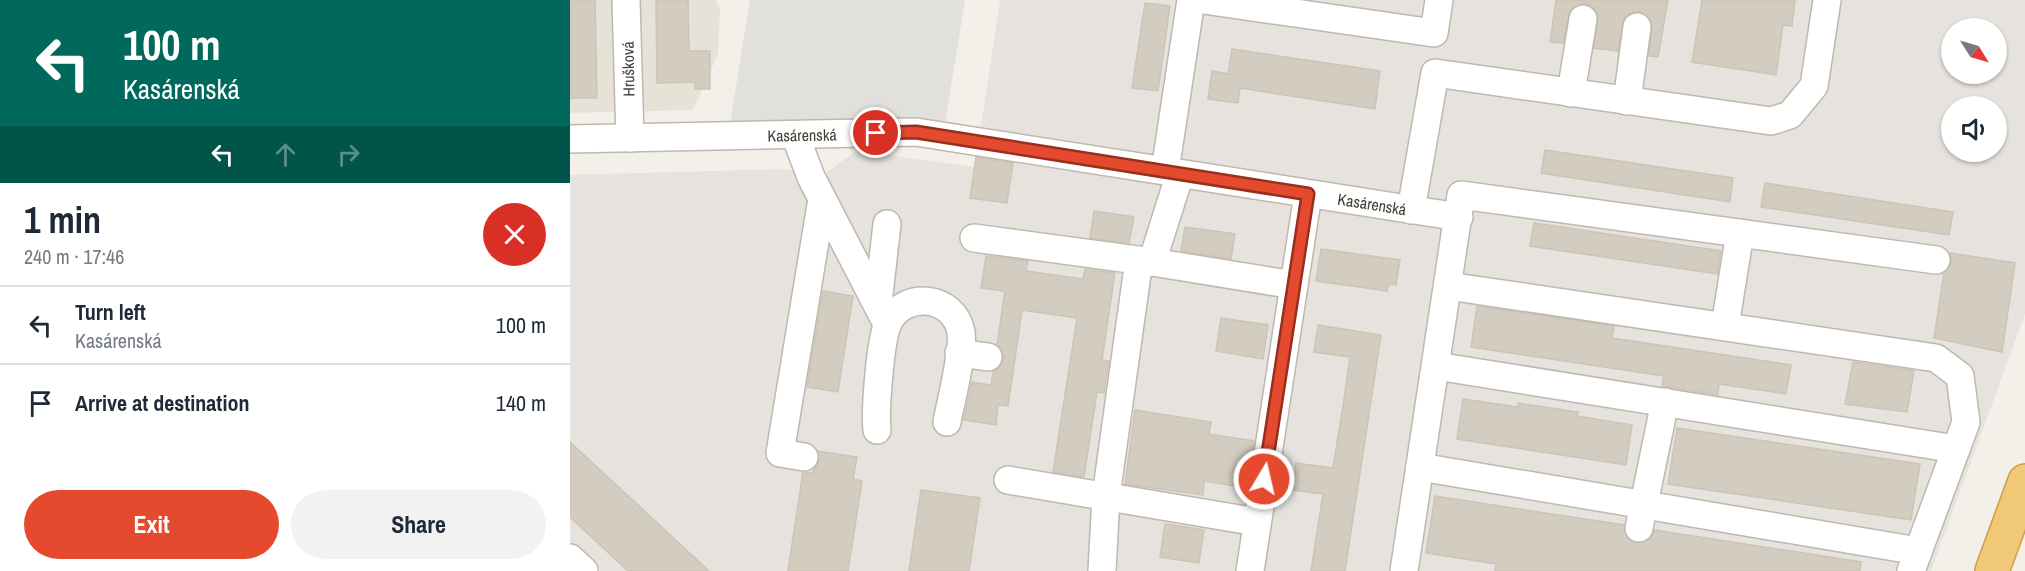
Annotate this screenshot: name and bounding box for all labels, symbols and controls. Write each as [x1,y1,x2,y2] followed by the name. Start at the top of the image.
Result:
[123,17,221,73] text: 100 m
[1941,18,2007,84] north arrow
[1941,18,2007,162] map controls
[24,24,102,102] icon: left
[617,40,639,97] street label: Hrušková
[123,71,240,107] text: Kasárenská
[1941,96,2007,162] button: sound
[850,107,901,158] pin
[859,116,892,149] icon: arrive
[767,123,838,147] street label: Kasárenská
[206,138,239,171] icon: left
[269,138,302,171] icon: ahead
[332,138,365,171] icon: right
[1336,188,1409,220] street label: Kasárenská
[24,196,101,244] text: 1 min
[483,203,546,266] button: close
[24,243,124,270] text: 240 m · 17:46
[75,297,146,327] text: Turn left
[24,309,57,342] icon: left
[496,310,546,340] text: 100 m
[75,327,162,354] text: Kasárenská
[24,387,57,420] icon: arrive
[75,388,249,418] text: Arrive at destination
[496,388,546,418] text: 140 m
[1232,447,1296,511] position arrow
[24,490,279,559] button: Exit
[291,490,546,559] button: Share

